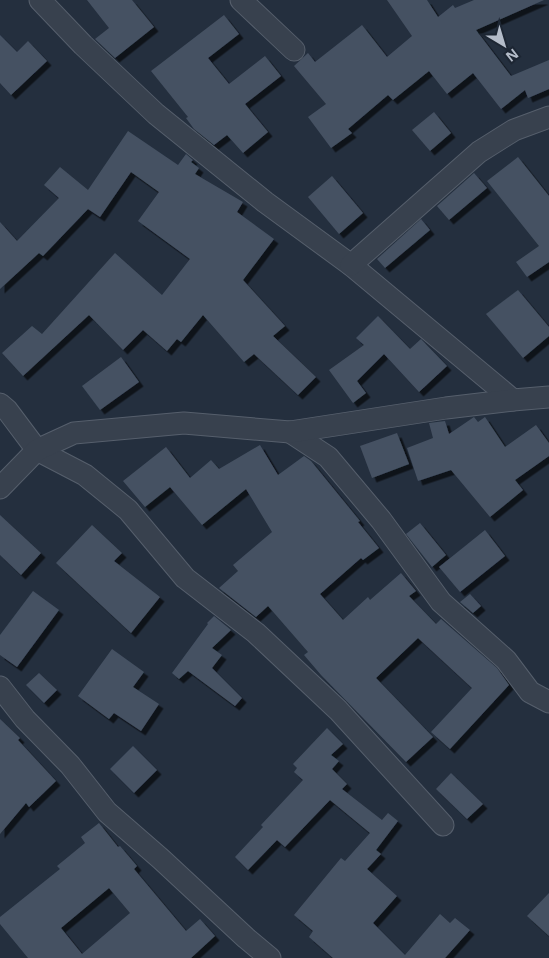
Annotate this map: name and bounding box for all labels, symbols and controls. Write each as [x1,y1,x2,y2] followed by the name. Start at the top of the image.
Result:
[479,20,529,70] north arrow
[502,45,523,67] text: N

